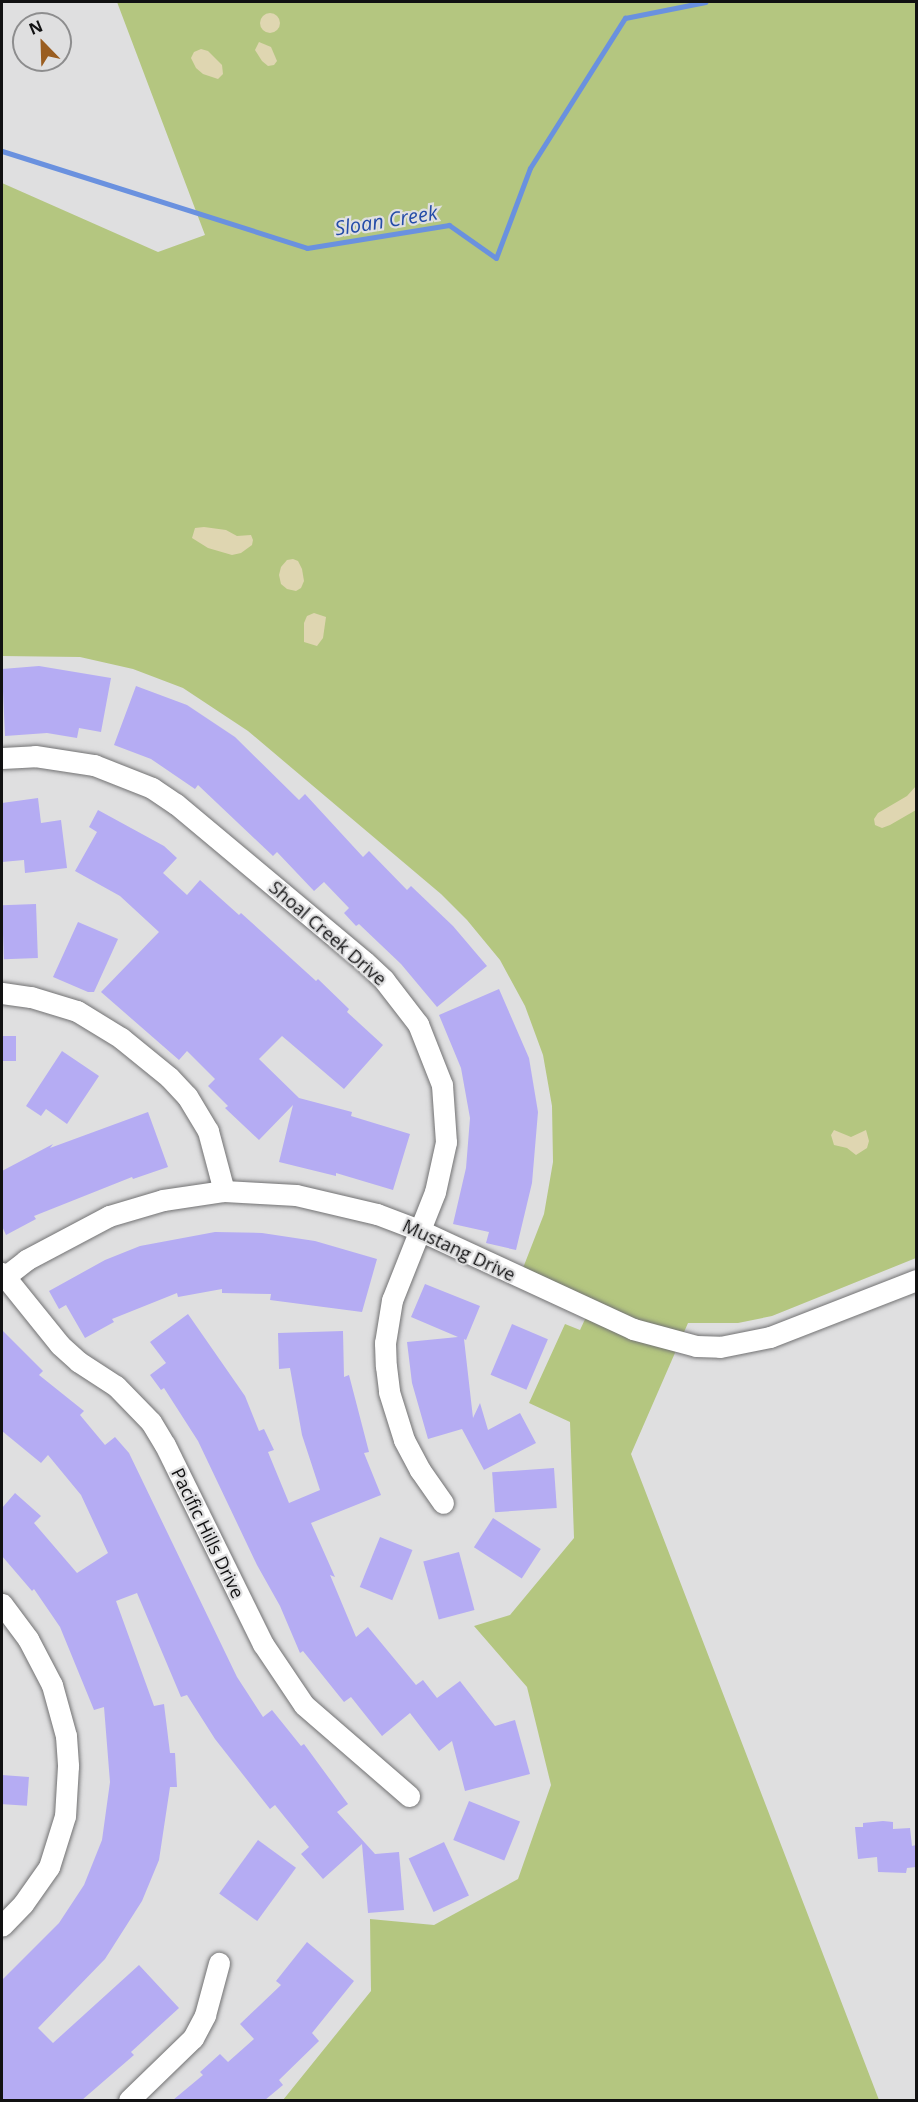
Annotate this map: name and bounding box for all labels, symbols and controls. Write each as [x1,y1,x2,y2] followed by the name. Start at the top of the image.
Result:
[12,12,72,72] north arrow
[25,15,46,40] text: N
[333,200,439,240] water label: Sloan Creek
[265,876,391,990] street label: Shoal Creek Drive
[399,1214,519,1286] street label: Mustang Drive
[167,1464,249,1602] street label: Pacific Hills Drive

